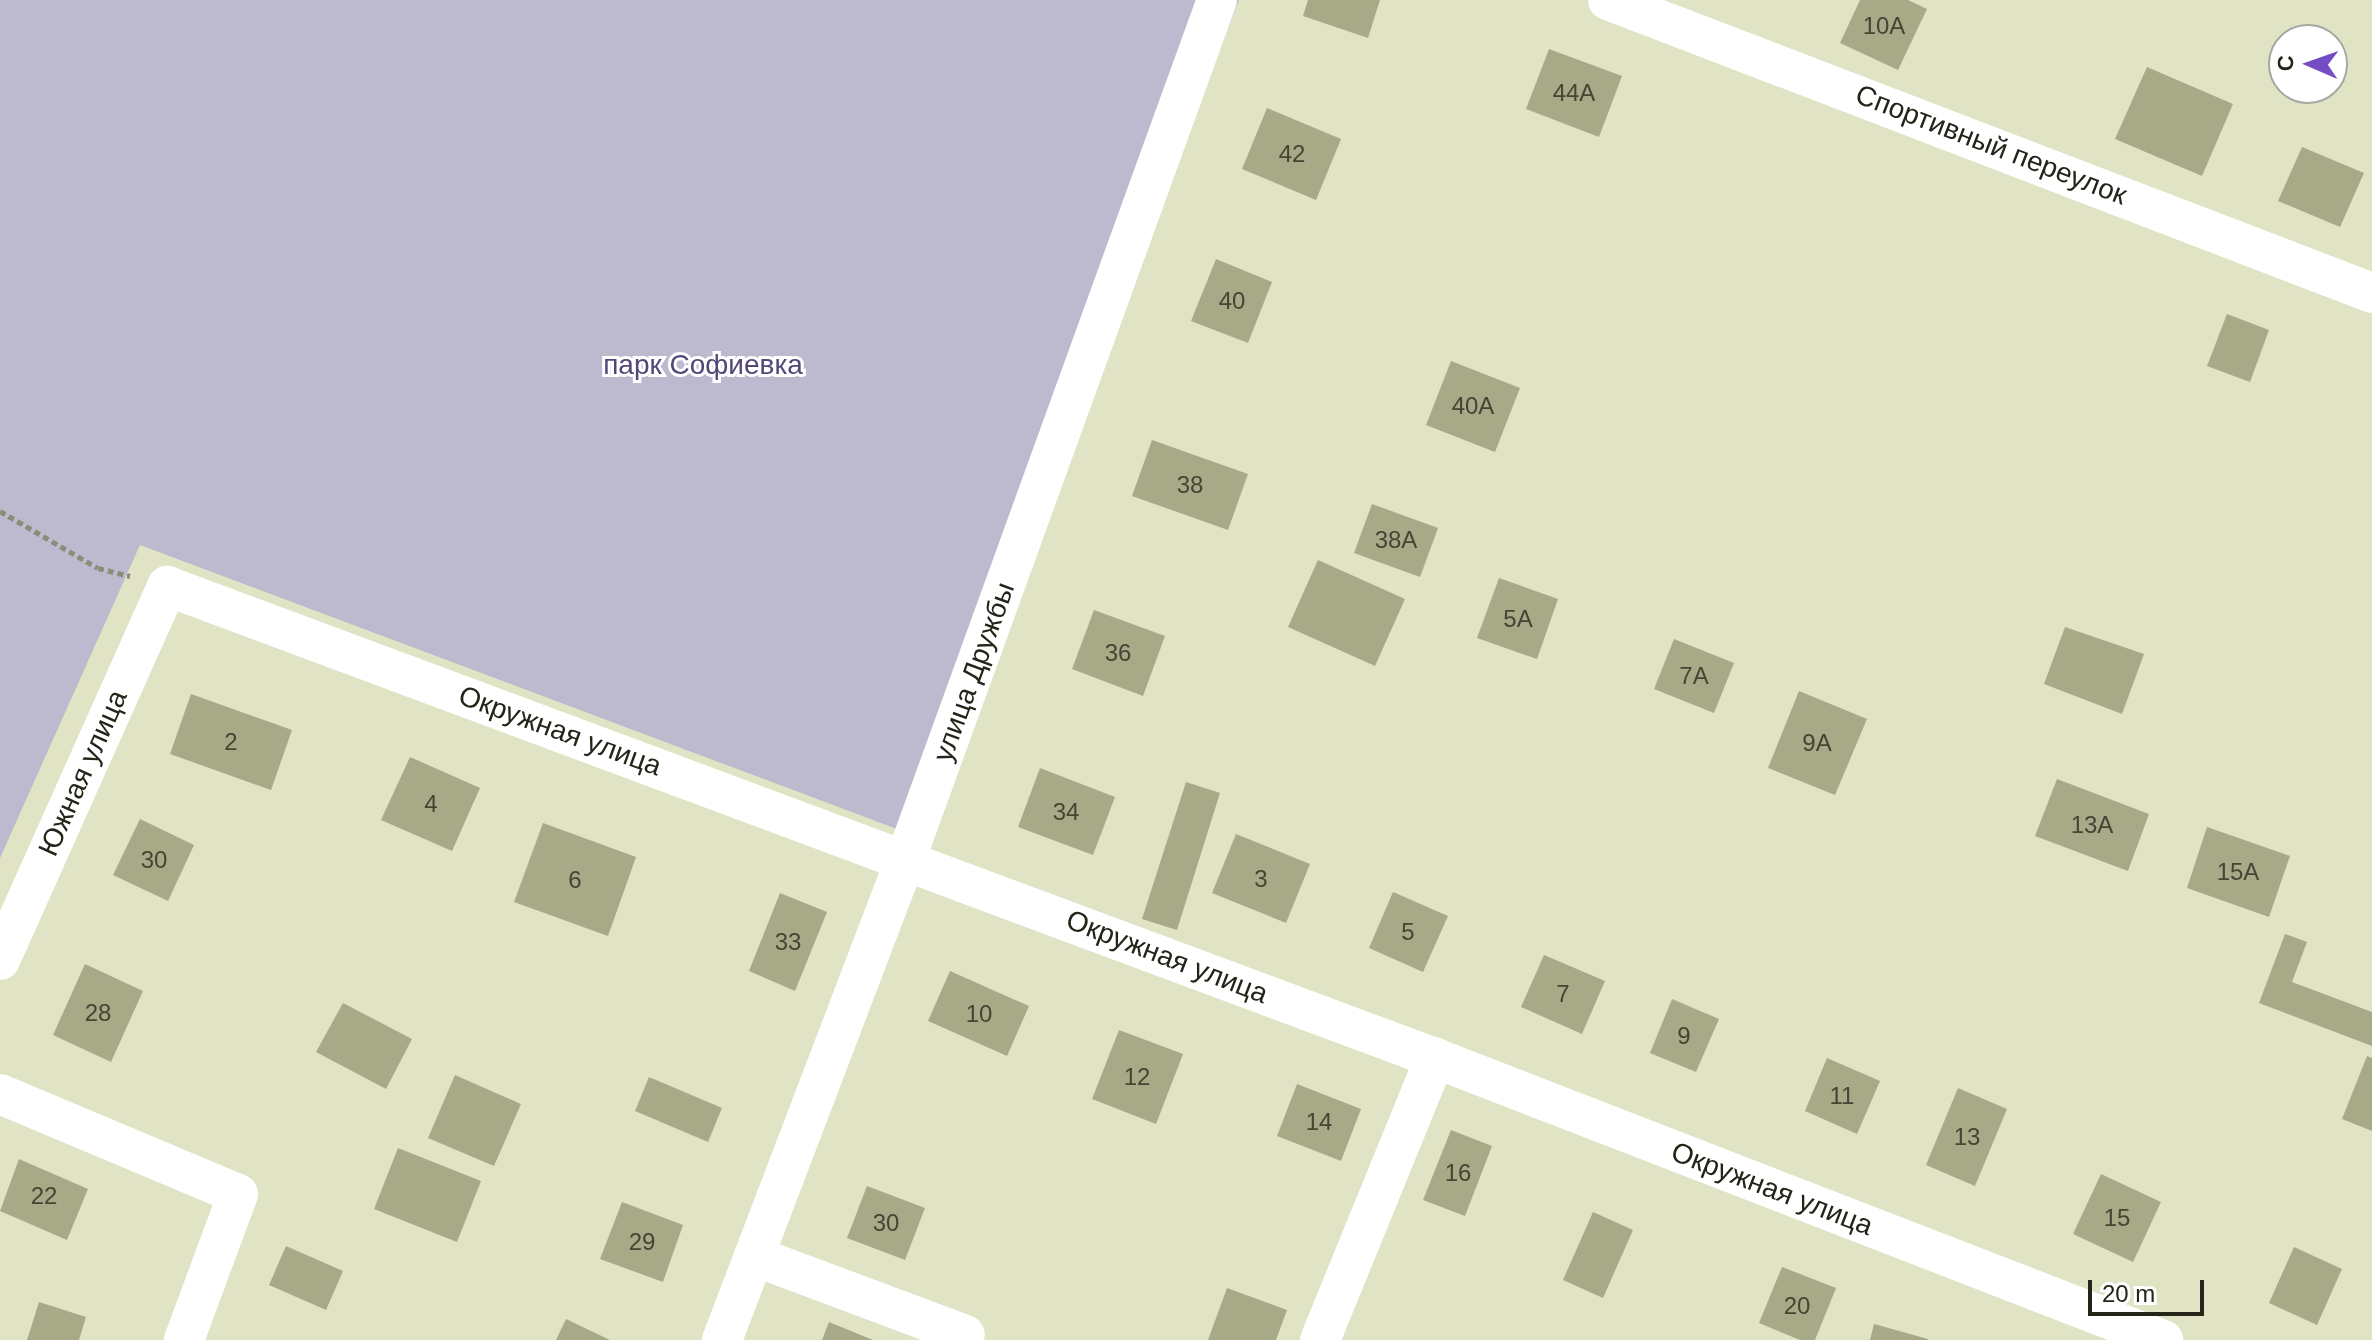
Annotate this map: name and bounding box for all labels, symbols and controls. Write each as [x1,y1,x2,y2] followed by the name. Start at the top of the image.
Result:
[1863,12,1905,40] house number: 10А
[2268,24,2348,104] north arrow
[2273,55,2298,72] text: С
[1851,78,2131,212] street label: Спортивный переулок
[1553,79,1595,107] house number: 44А
[1279,140,1305,168] house number: 42
[1219,287,1245,315] house number: 40
[603,348,803,382] park label: парк Софиевка
[1452,392,1494,420] house number: 40А
[1177,471,1203,499] house number: 38
[1375,526,1417,554] house number: 38А
[926,578,1022,766] street label: улица Дружбы
[1503,605,1533,633] house number: 5А
[1105,639,1131,667] house number: 36
[1679,662,1709,690] house number: 7А
[454,679,666,783] street label: Окружная улица
[31,685,135,861] street label: Южная улица
[224,728,238,756] house number: 2
[1802,729,1832,757] house number: 9А
[424,790,438,818] house number: 4
[1053,798,1079,826] house number: 34
[2071,811,2113,839] house number: 13А
[141,846,167,874] house number: 30
[2217,858,2259,886] house number: 15А
[1254,865,1268,893] house number: 3
[568,866,582,894] house number: 6
[1061,903,1273,1011] street label: Окружная улица
[1401,918,1415,946] house number: 5
[775,928,801,956] house number: 33
[1556,980,1570,1008] house number: 7
[85,999,111,1027] house number: 28
[966,1000,992,1028] house number: 10
[1677,1022,1691,1050] house number: 9
[1124,1063,1150,1091] house number: 12
[1830,1082,1854,1110] house number: 11
[1306,1108,1332,1136] house number: 14
[1954,1123,1980,1151] house number: 13
[1666,1135,1878,1243] street label: Окружная улица
[1445,1159,1471,1187] house number: 16
[31,1182,57,1210] house number: 22
[2104,1204,2130,1232] house number: 15
[873,1209,899,1237] house number: 30
[629,1228,655,1256] house number: 29
[2092,1264,2208,1314] scale bar
[2102,1280,2155,1307] text: 20 m
[1784,1292,1810,1320] house number: 20

